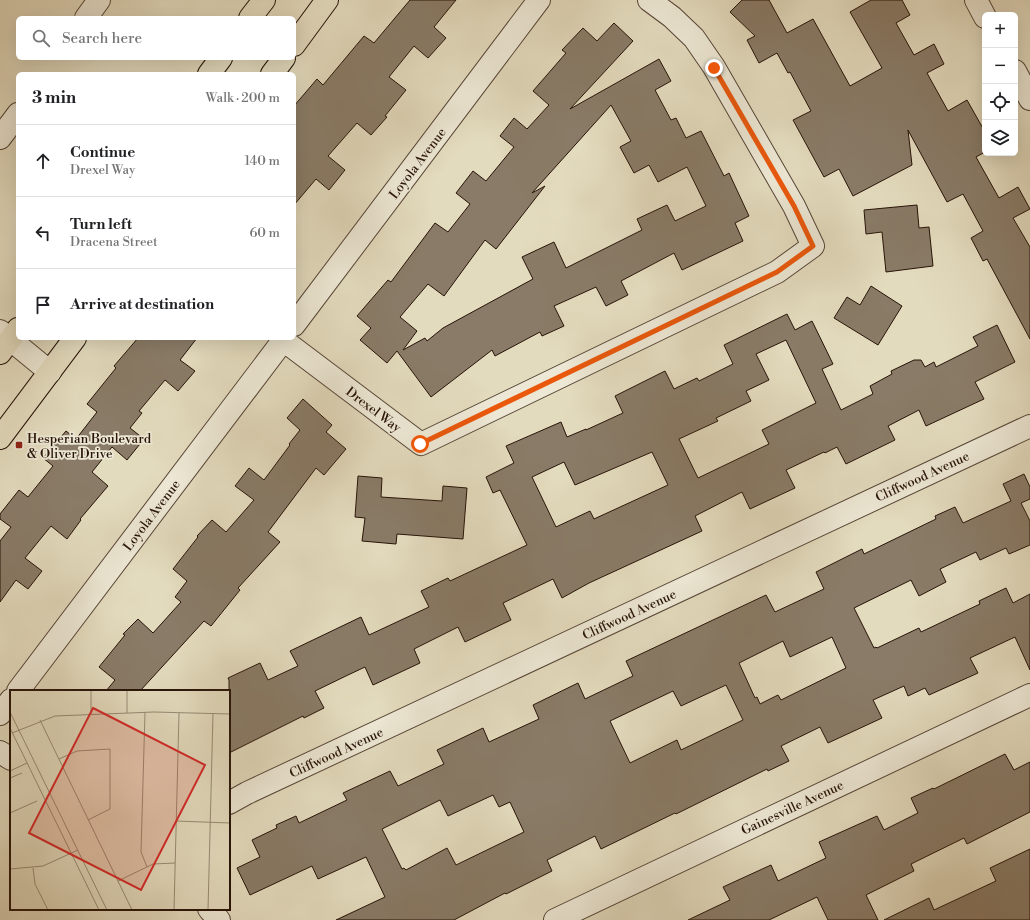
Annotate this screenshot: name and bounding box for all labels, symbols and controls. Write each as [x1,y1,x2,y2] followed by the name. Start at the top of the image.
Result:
[982,12,1018,156] map controls
[982,12,1018,48] button: +
[16,16,296,60] search box
[30,27,52,49] icon: search
[62,29,142,48] text: Search here
[982,48,1018,84] button: −
[705,59,723,77] route end
[982,84,1018,120] button: locate
[32,87,76,109] text: 3 min
[206,90,280,106] text: Walk · 200 m
[982,120,1018,156] button: layers
[386,125,450,202] street label: Loyola Avenue
[70,143,135,162] text: Continue
[32,150,54,172] icon: ahead
[244,153,280,169] text: 140 m
[70,162,135,178] text: Drexel Way
[70,215,132,234] text: Turn left
[32,222,54,244] icon: left
[249,225,280,241] text: 60 m
[70,234,158,250] text: Dracena Street
[32,294,54,316] icon: arrive
[70,295,214,314] text: Arrive at destination
[343,384,405,436] street label: Drexel Way
[27,431,152,462] place label: Hesperian Boulevard & Oliver Drive
[411,435,429,453] route start
[14,440,24,450] marker: Hesperian Boulevard & Oliver Drive
[873,448,972,506] street label: Cliffwood Avenue
[120,477,184,554] street label: Loyola Avenue
[580,586,679,644] street label: Cliffwood Avenue
[10,690,230,910] inset map
[287,724,386,782] street label: Cliffwood Avenue
[739,777,847,839] street label: Gainesville Avenue

